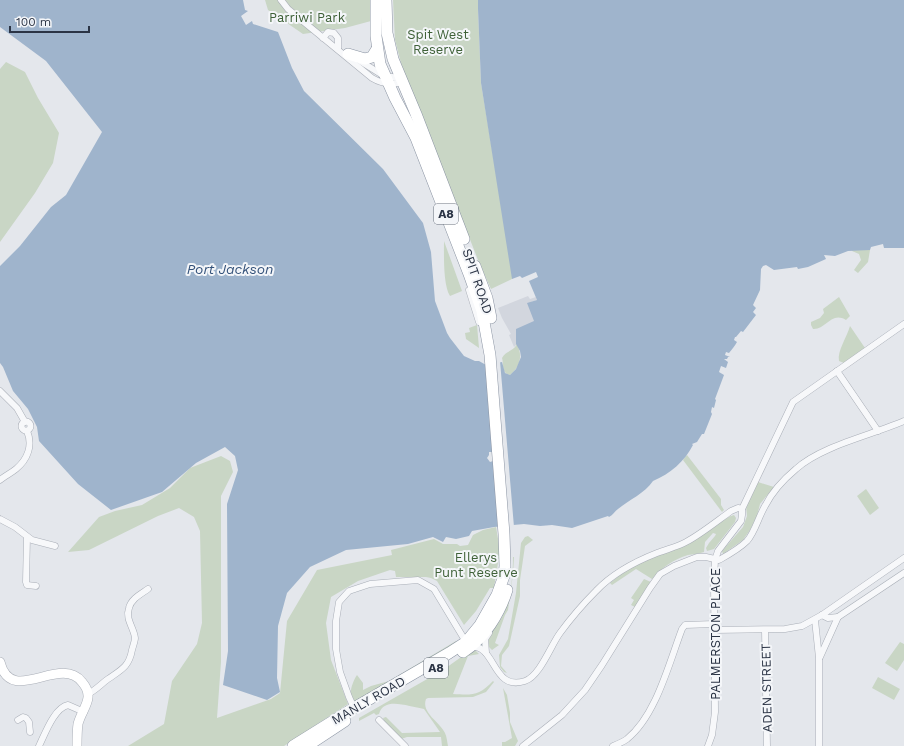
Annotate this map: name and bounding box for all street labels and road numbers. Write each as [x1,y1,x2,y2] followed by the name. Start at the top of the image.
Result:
[434,204,458,224] road number: A8
[459,247,496,316] street label: SPIT ROAD
[708,568,723,700] street label: PALMERSTON PLACE
[758,643,775,733] street label: ADEN STREET
[424,658,448,678] road number: A8
[329,673,408,728] street label: MANLY ROAD

